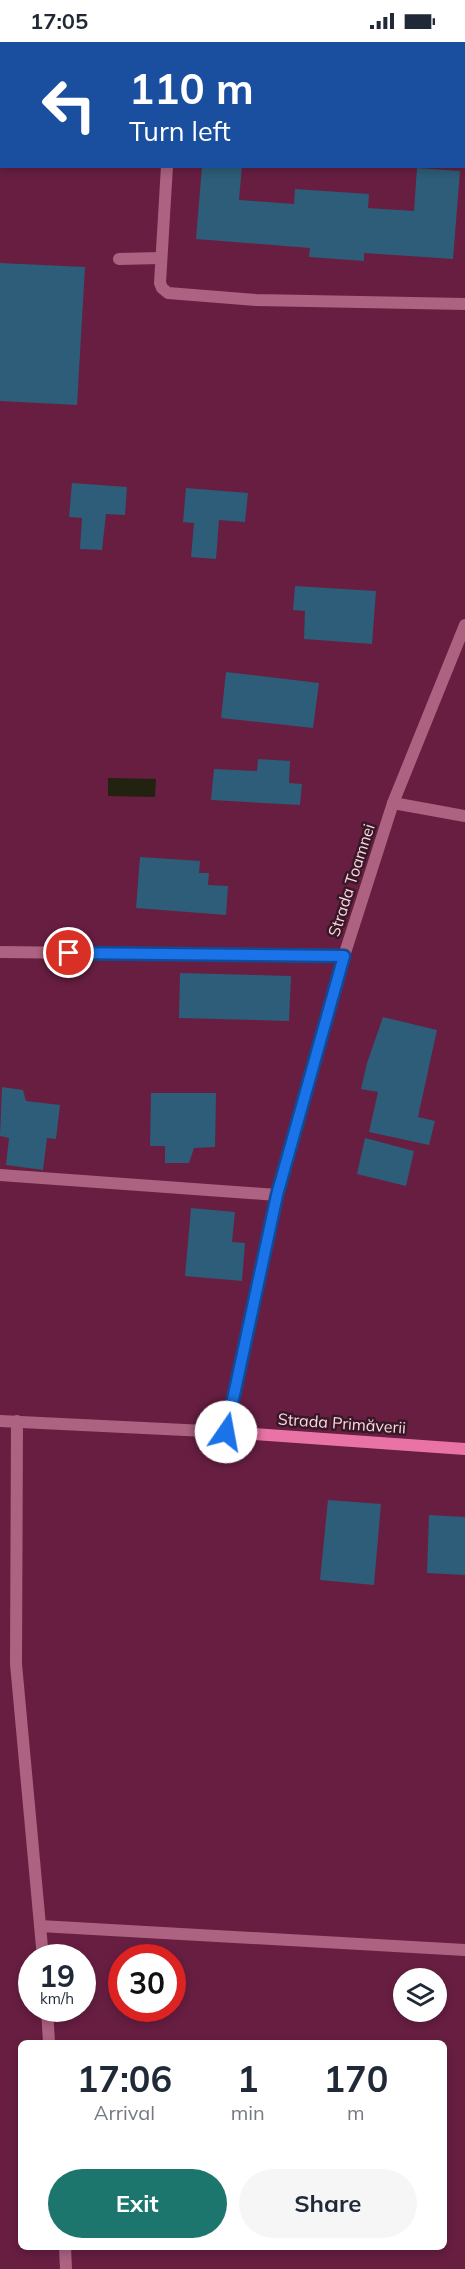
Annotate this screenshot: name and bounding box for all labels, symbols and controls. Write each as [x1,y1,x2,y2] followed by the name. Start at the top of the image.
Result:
[30,7,88,35] text: 17:05
[129,62,254,115] text: 110 m
[30,66,108,144] icon: left
[129,114,231,148] text: Turn left
[323,821,379,939] street label: Strada Toamnei
[43,927,94,978] pin
[52,936,85,969] icon: arrive
[194,1400,258,1464] position arrow
[277,1409,407,1437] street label: Strada Primăverii
[108,1944,186,2022] speed limit sign: 30
[39,1957,75,1995] text: 19
[393,1968,447,2022] map controls
[393,1968,447,2022] button: layers
[40,1989,74,2008] text: km/h
[77,2056,172,2101] text: 17:06
[237,2056,259,2101] text: 1
[323,2056,388,2101] text: 170
[94,2100,155,2125] text: Arrival
[231,2100,265,2125] text: min
[347,2100,365,2125] text: m
[48,2169,227,2238] button: Exit
[239,2169,417,2238] button: Share

